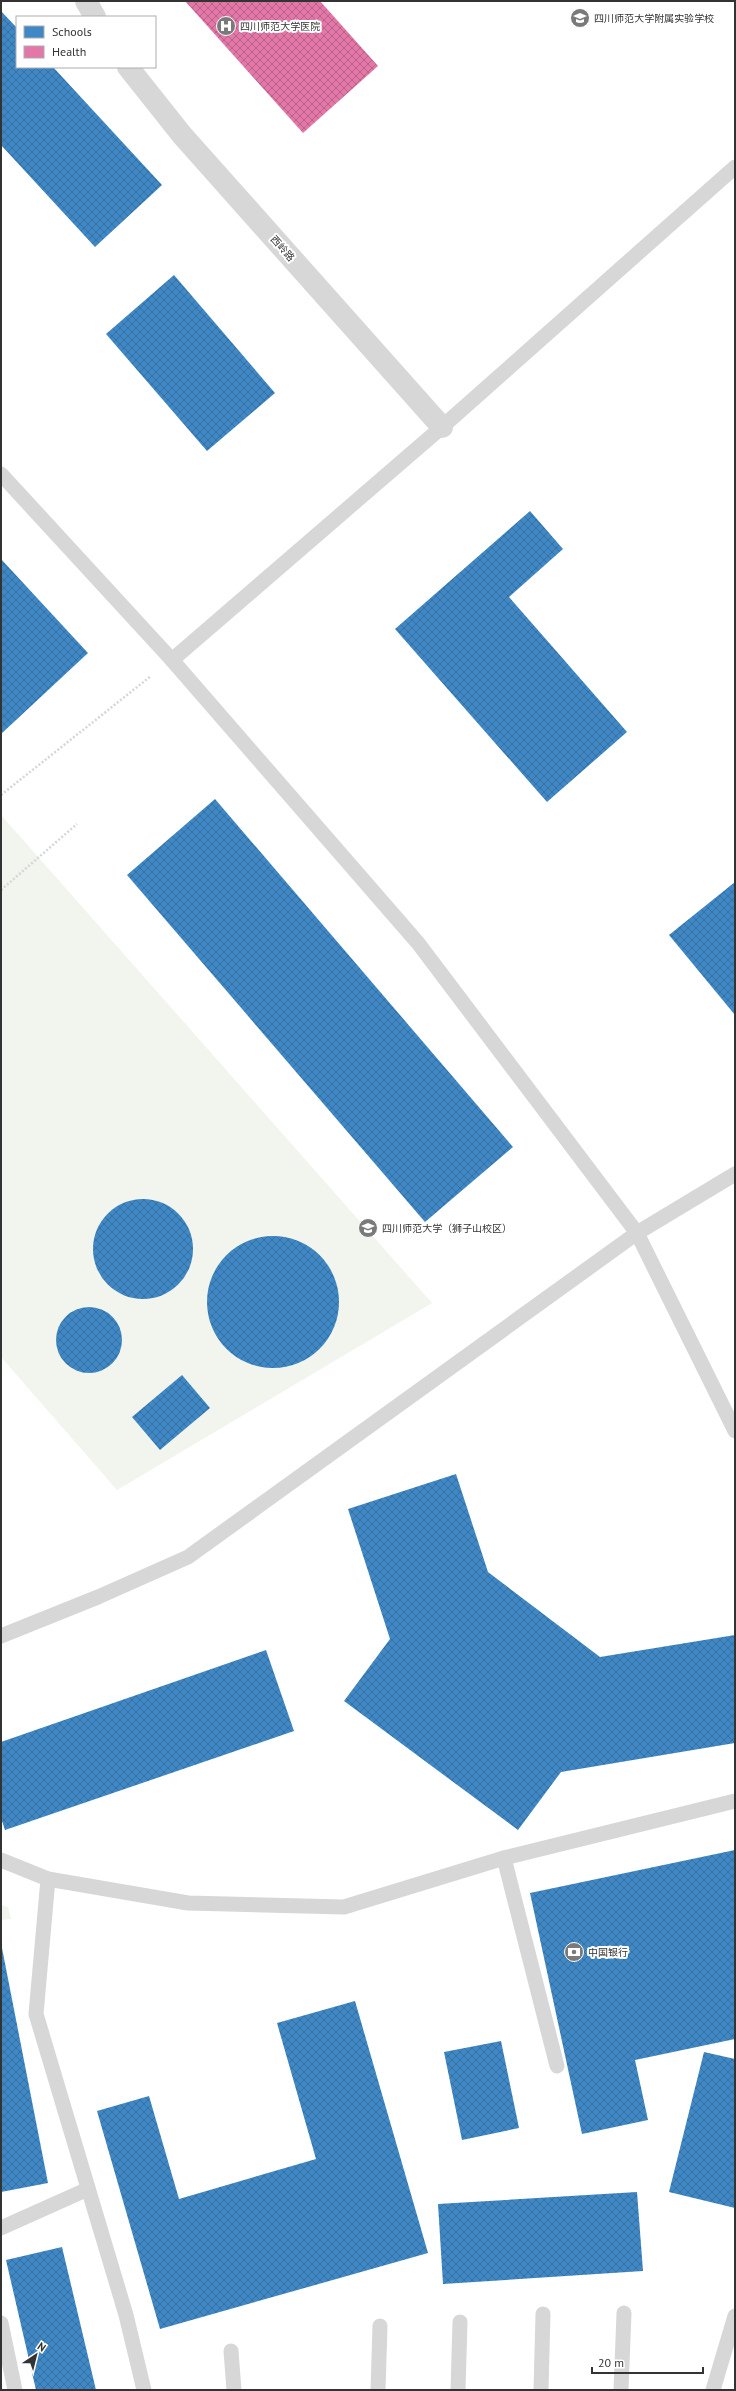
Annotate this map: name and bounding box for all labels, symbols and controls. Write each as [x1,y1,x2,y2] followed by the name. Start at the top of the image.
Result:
[569,7,591,29] school or university icon: 四川师范大学附属实验学校
[594,12,714,25] place label: 四川师范大学附属实验学校
[215,15,237,37] hospital icon: 四川师范大学医院
[16,16,156,68] legend
[240,20,320,33] place label: 四川师范大学医院
[52,24,92,39] text: Schools
[52,44,86,59] text: Health
[268,233,297,264] street label: 西岭路
[357,1217,379,1239] school or university icon: 四川师范大学（狮子山校区）
[382,1222,512,1235] place label: 四川师范大学（狮子山校区）
[563,1941,585,1963] bank icon: 中国银行
[588,1946,628,1959] place label: 中国银行
[16,2335,56,2375] north arrow
[35,2339,49,2355] text: N
[592,2349,703,2375] scale bar
[598,2355,624,2370] text: 20 m

